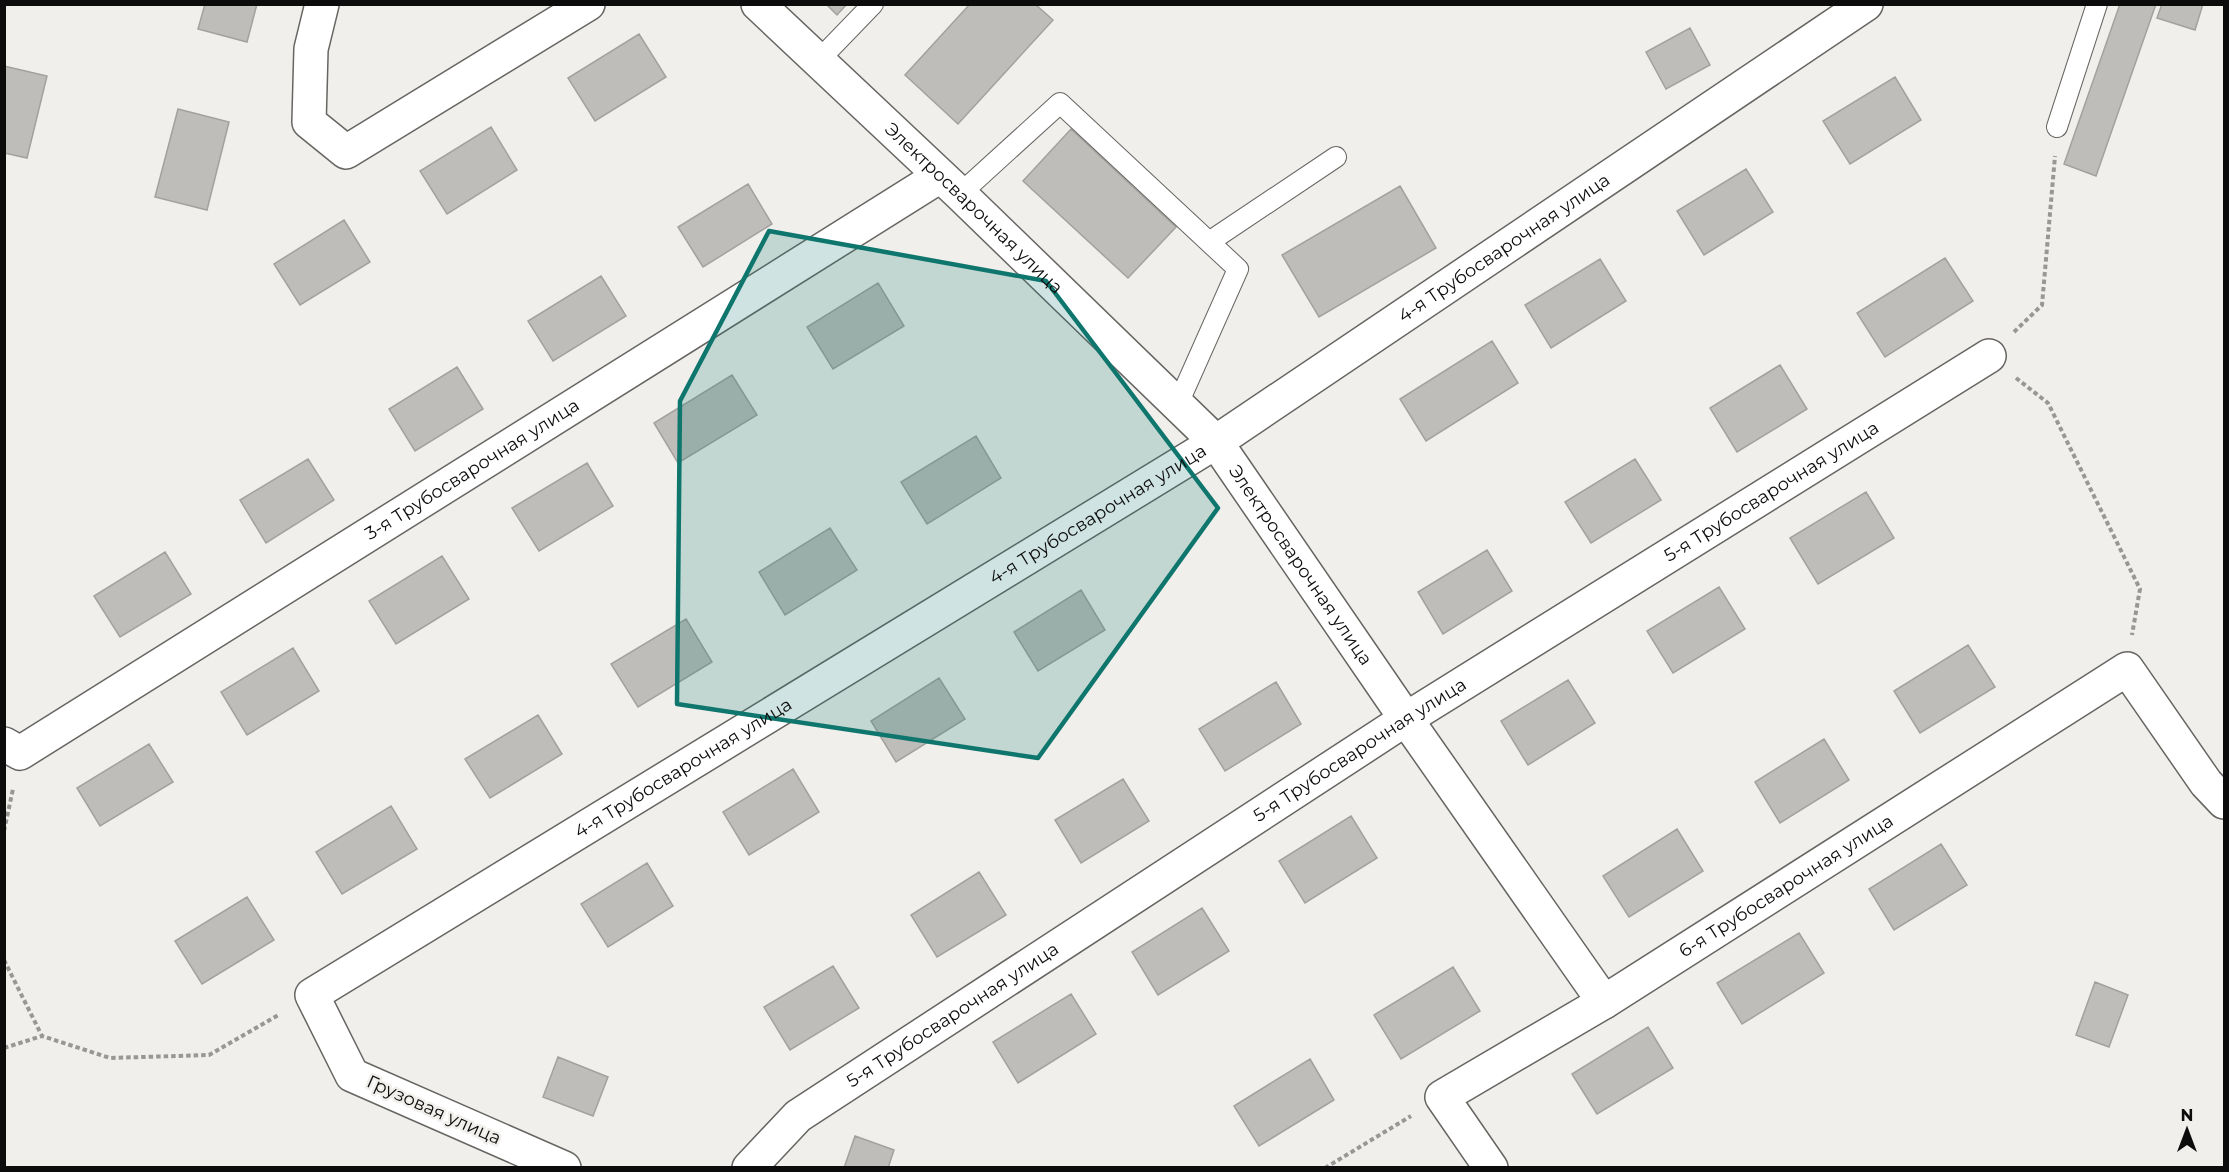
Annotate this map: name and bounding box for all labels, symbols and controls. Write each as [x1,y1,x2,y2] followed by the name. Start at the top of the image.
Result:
[880,118,1067,298] street label: Электросварочная улица
[1394,169,1614,327] street label: 4-я Трубосварочная улица
[361,394,583,545] street label: 3-я Трубосварочная улица
[1660,416,1883,567] street label: 5-я Трубосварочная улица
[985,440,1210,589] street label: 4-я Трубосварочная улица
[1224,461,1377,670] street label: Электросварочная улица
[1249,673,1470,827] street label: 5-я Трубосварочная улица
[570,693,796,843] street label: 4-я Трубосварочная улица
[1675,810,1897,962] street label: 6-я Трубосварочная улица
[842,938,1063,1092] street label: 5-я Трубосварочная улица
[363,1071,505,1149] street label: Грузовая улица
[2157,1100,2217,1160] north arrow
[2181,1106,2193,1125] text: N

